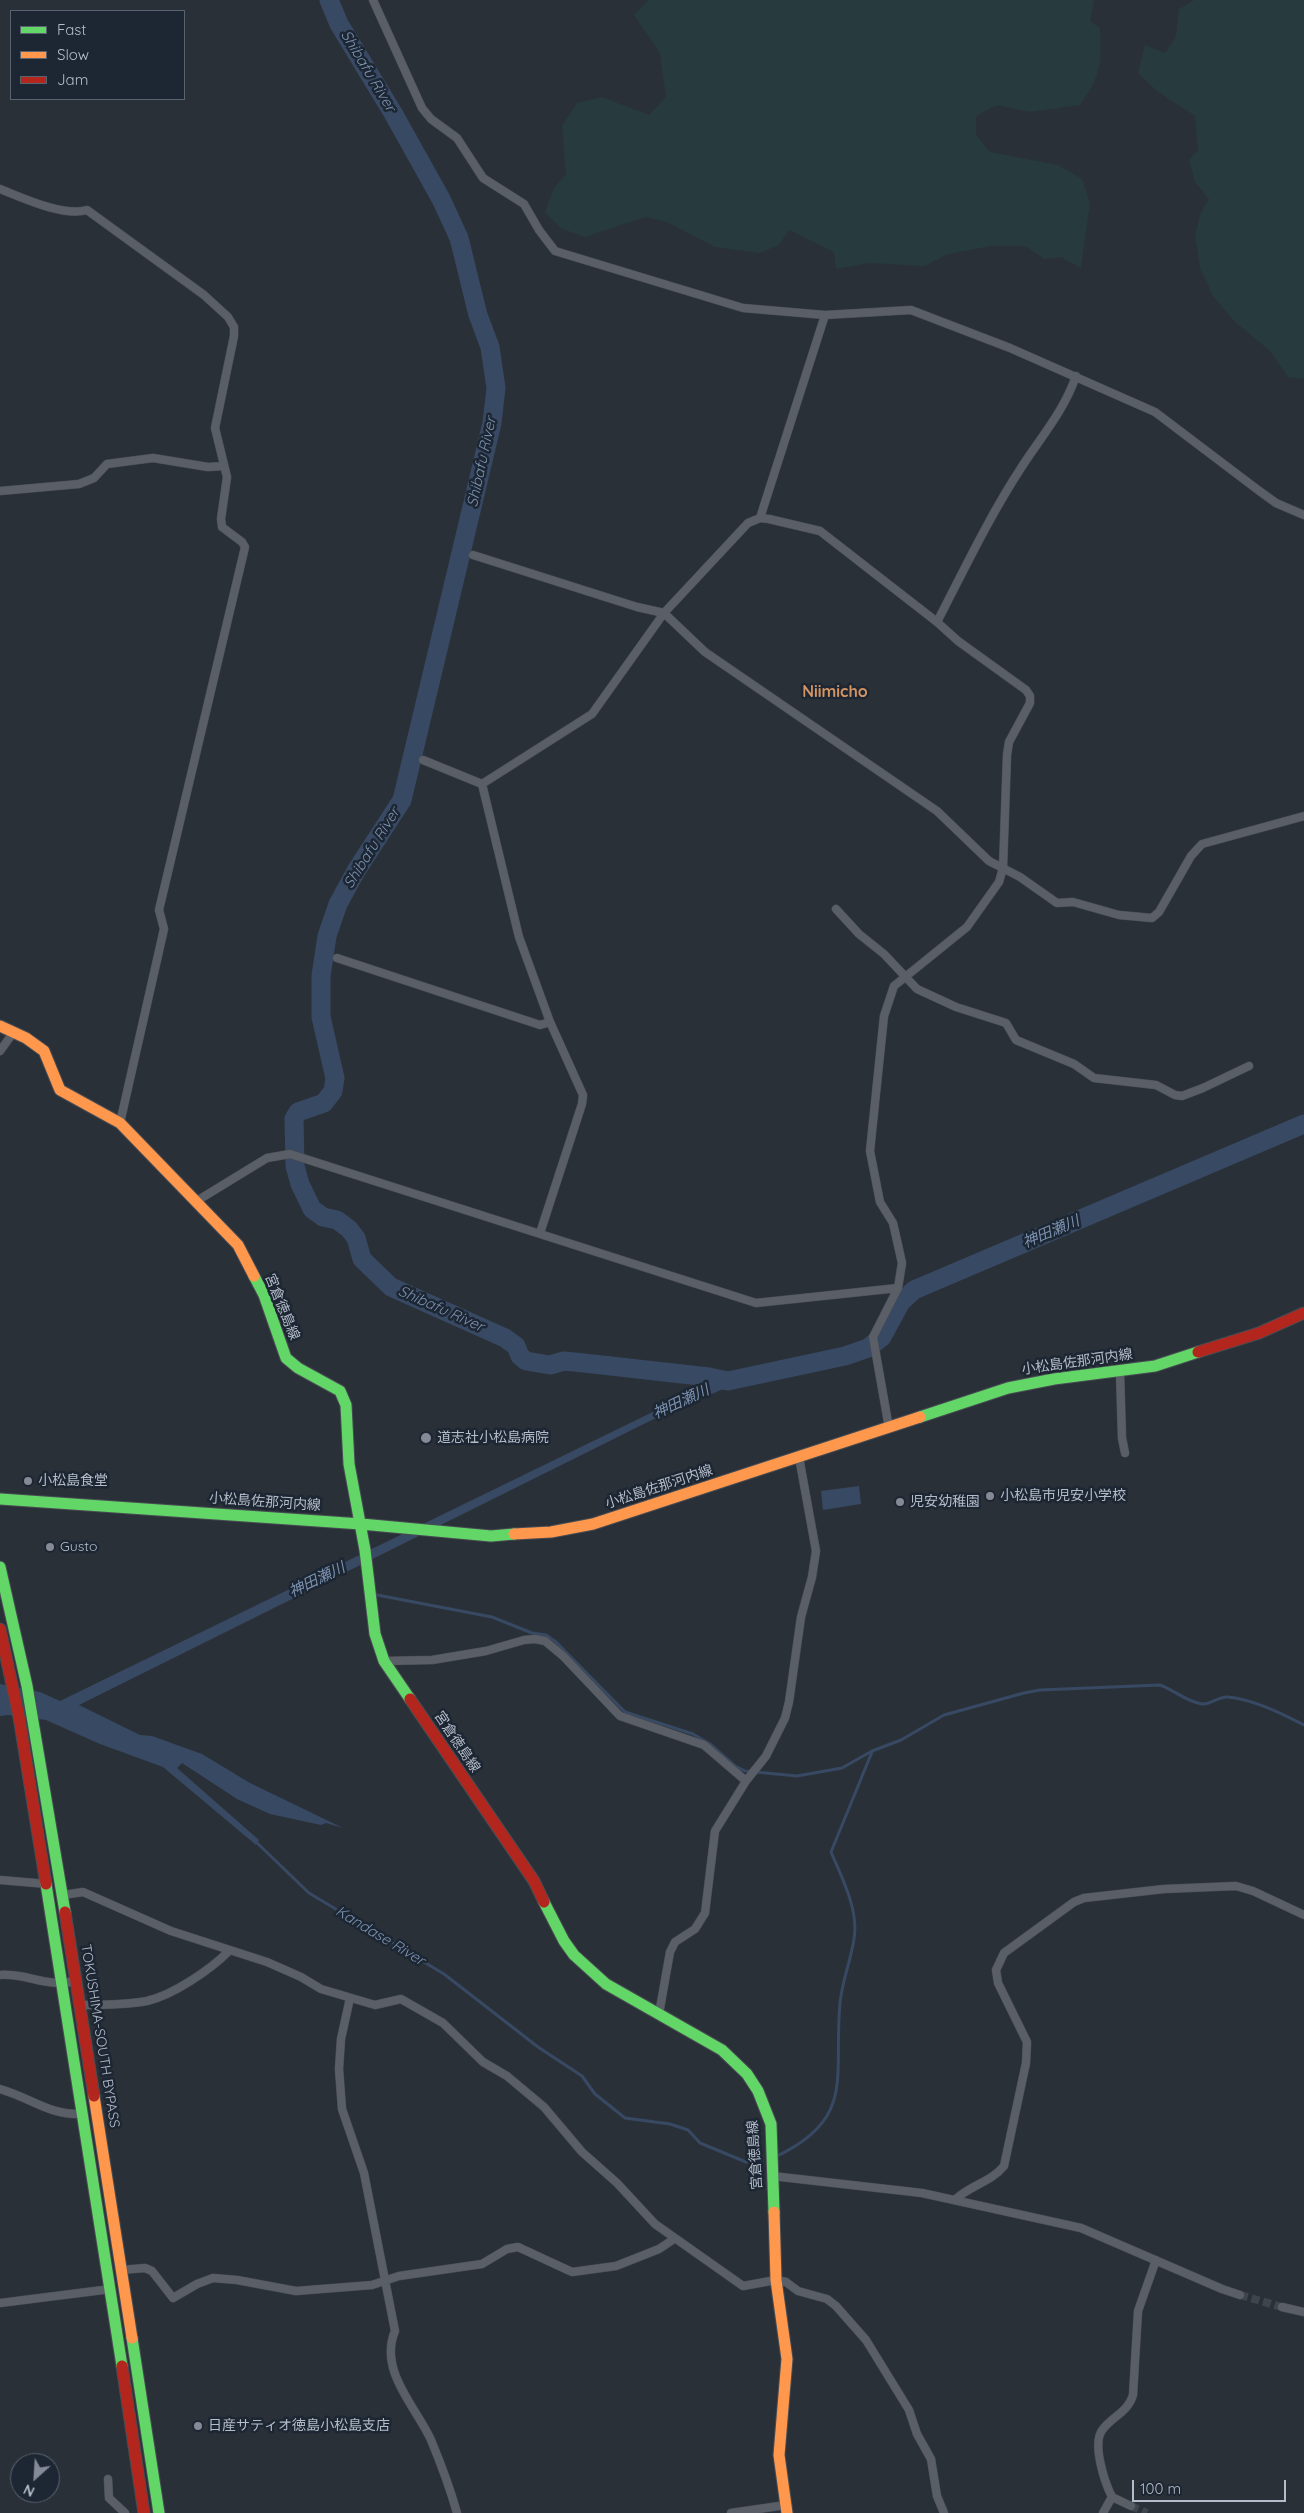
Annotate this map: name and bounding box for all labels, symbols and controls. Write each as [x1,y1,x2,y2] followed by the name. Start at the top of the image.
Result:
[10,10,185,100] legend
[57,20,86,39] text: Fast
[337,27,399,115] water label: Shibafu River
[57,45,89,64] text: Slow
[57,70,88,89] text: Jam
[464,415,500,509] water label: Shibafu River
[802,682,868,702] district label: Niimicho
[340,804,404,892] water label: Shibafu River
[1020,1212,1082,1252] water label: 神田瀬川
[261,1271,303,1343] street label: 宮倉徳島線
[395,1282,487,1336] water label: Shibafu River
[1020,1346,1134,1378] street label: 小松島佐那河内線
[650,1381,712,1423] water label: 神田瀬川
[437,1430,549,1446] place label: 道志社小松島病院
[419,1431,433,1445] marker: 道志社小松島病院
[603,1462,715,1512] street label: 小松島佐那河内線
[38,1473,108,1489] place label: 小松島食堂
[22,1475,34,1487] marker: 小松島食堂
[1000,1488,1126,1504] place label: 小松島市児安小学校
[209,1490,321,1514] street label: 小松島佐那河内線
[984,1490,996,1502] marker: 小松島市児安小学校
[910,1494,980,1510] place label: 児安幼稚園
[894,1496,906,1508] marker: 児安幼稚園
[60,1539,97,1555] place label: Gusto
[44,1541,56,1553] marker: Gusto
[286,1559,348,1601] water label: 神田瀬川
[430,1708,484,1776] street label: 宮倉徳島線
[332,1902,428,1970] water label: Kandase River
[77,1943,123,2129] street label: TOKUSHIMA-SOUTH BYPASS
[744,2119,766,2191] street label: 宮倉徳島線
[208,2418,390,2434] place label: 日産サティオ徳島小松島支店
[192,2420,204,2432] marker: 日産サティオ徳島小松島支店
[10,2453,60,2503] north arrow
[1134,2470,1288,2502] scale bar
[1140,2479,1181,2498] text: 100 m
[20,2480,37,2501] text: N

